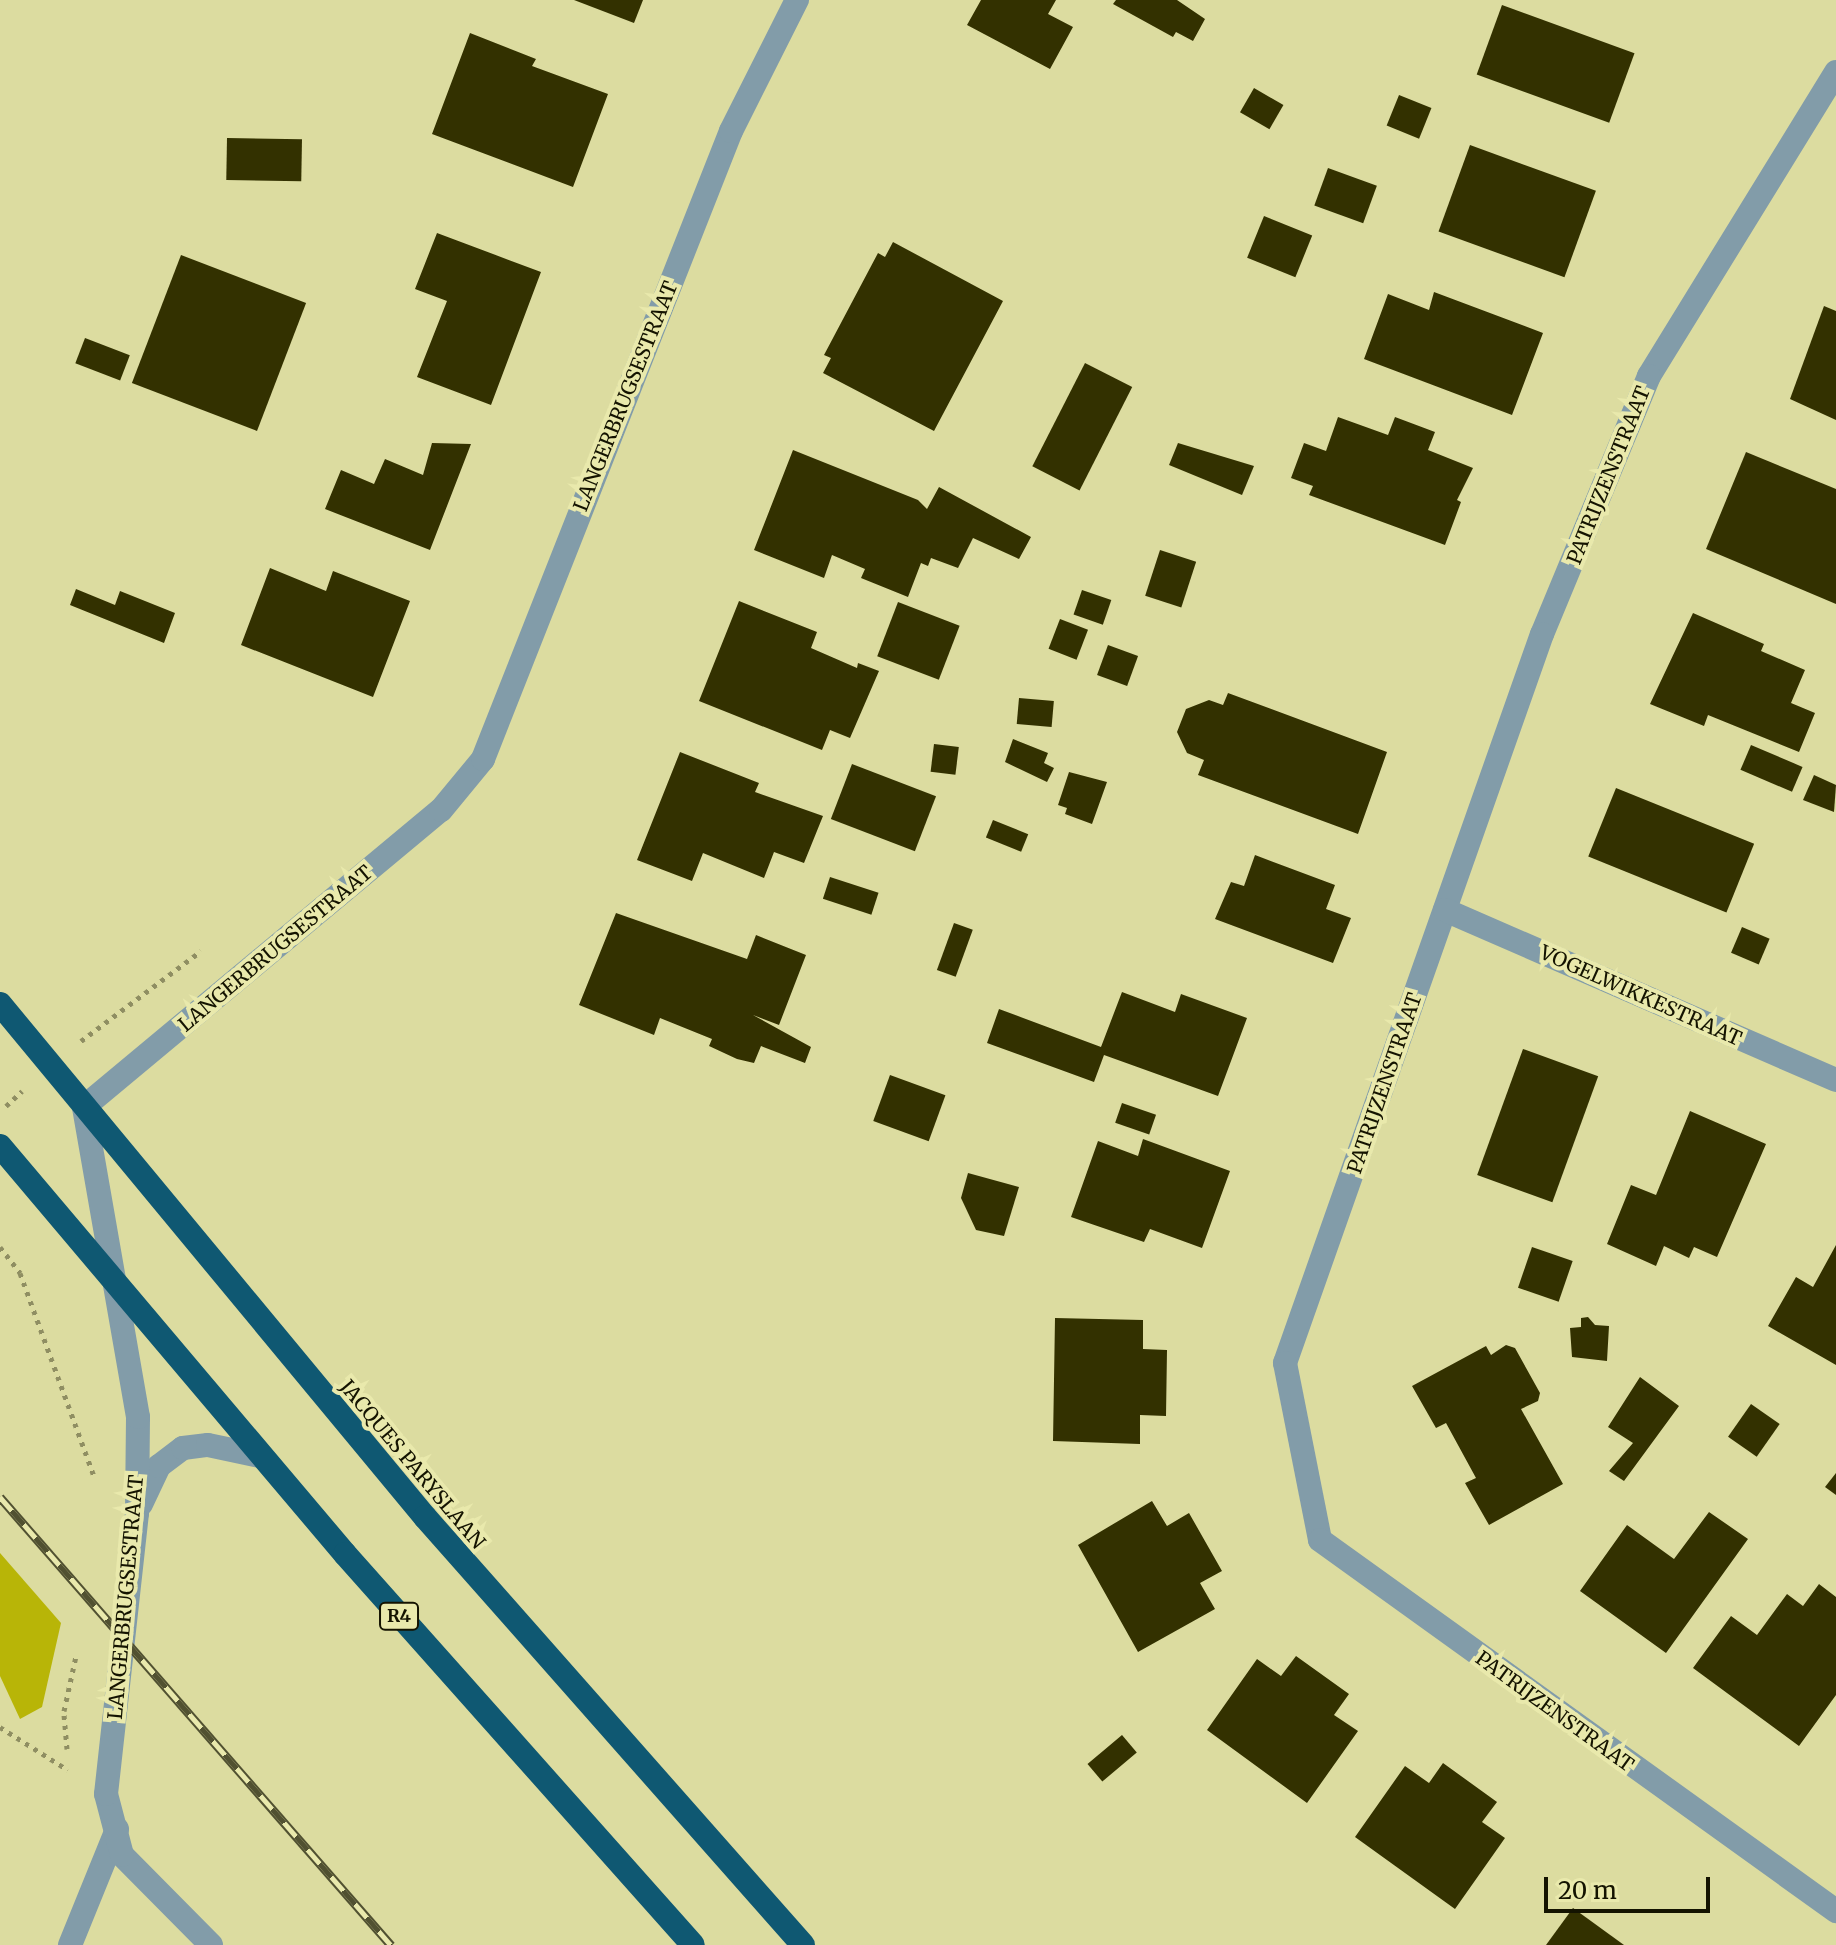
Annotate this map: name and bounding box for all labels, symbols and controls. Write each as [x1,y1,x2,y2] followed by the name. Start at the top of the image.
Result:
[568,278,682,514] street label: LANGERBRUGSESTRAAT
[1561,383,1655,567] street label: PATRIJZENSTRAAT
[173,860,377,1036] street label: LANGERBRUGSESTRAAT
[1536,940,1746,1050] street label: VOGELWIKKESTRAAT
[1342,989,1426,1177] street label: PATRIJZENSTRAAT
[335,1375,491,1553] street label: JACQUES PARYSLAAN
[102,1474,148,1720] street label: LANGERBRUGSESTRAAT
[379,1602,419,1630] road number: R4
[1471,1646,1639,1776] street label: PATRIJZENSTRAAT
[1548,1861,1714,1911] scale bar
[1558,1875,1617,1906] text: 20 m

